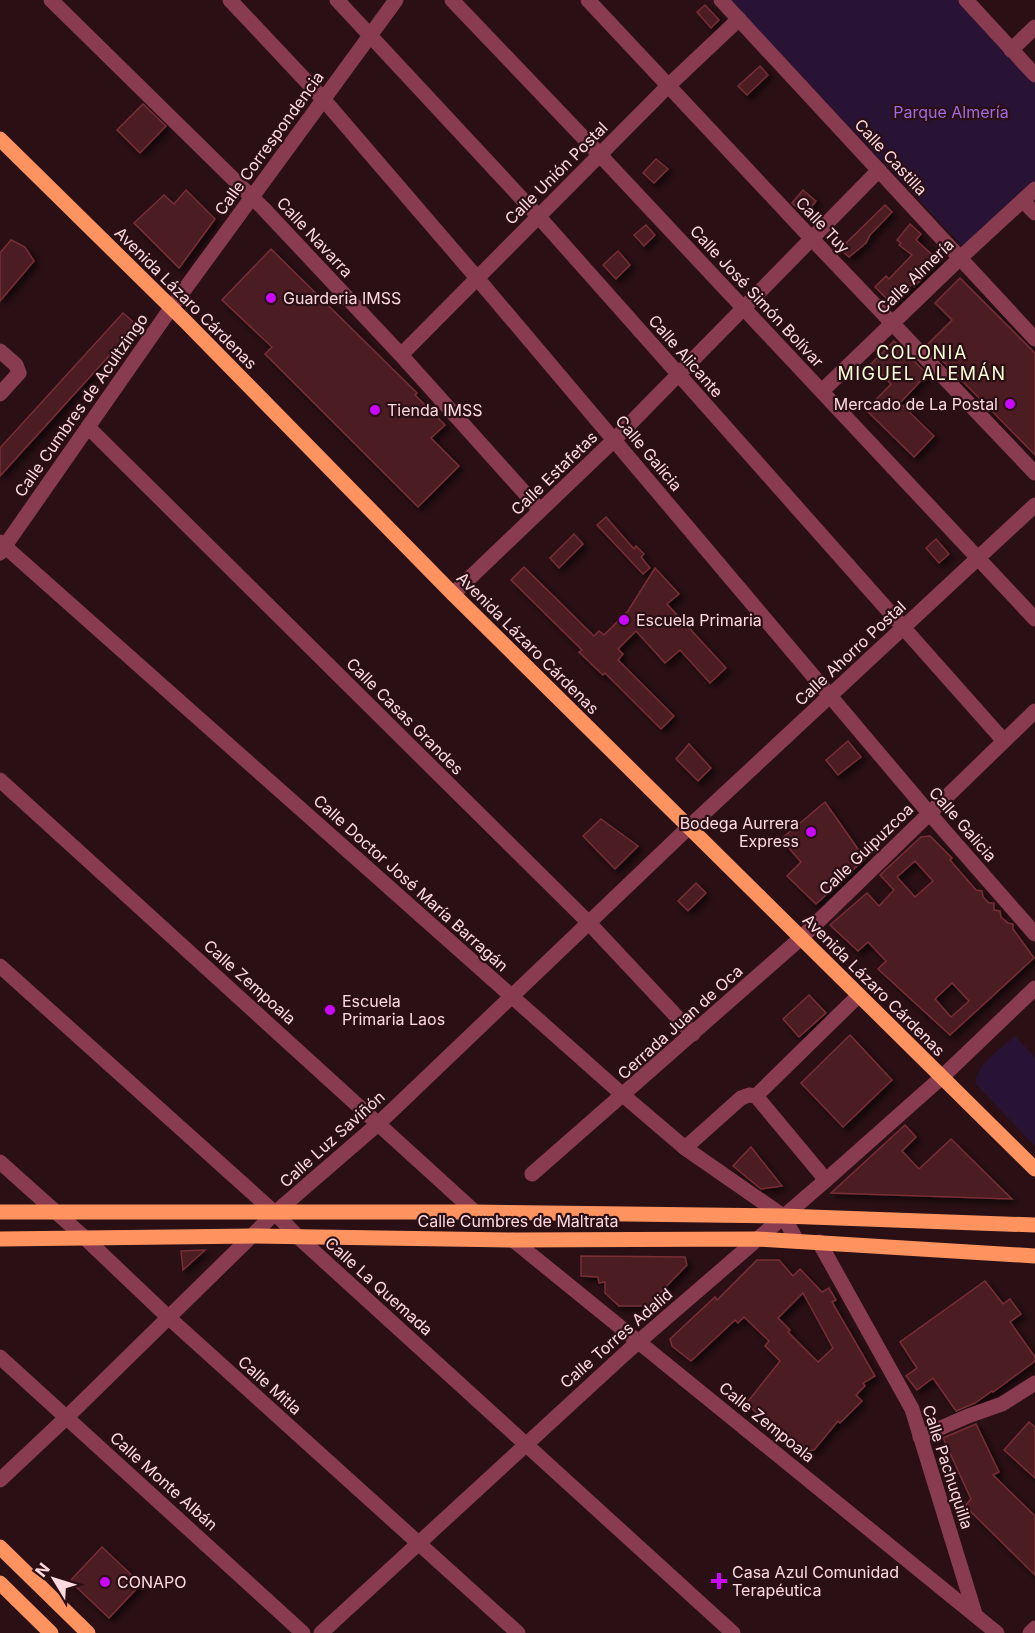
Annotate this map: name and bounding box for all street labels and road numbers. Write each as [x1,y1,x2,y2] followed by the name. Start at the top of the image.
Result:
[210,67,328,219] street label: Calle Correspondencia
[851,115,931,199] street label: Calle Castilla
[500,117,612,229] street label: Calle Unión Postal
[273,193,357,281] street label: Calle Navarra
[792,193,854,257] street label: Calle Tuy
[686,221,828,371] street label: Calle José Simón Bolívar
[111,223,261,373] street label: Avenida Lázaro Cárdenas
[872,234,958,318] street label: Calle Almería
[10,309,152,501] street label: Calle Cumbres de Acultzingo
[645,311,727,401] street label: Calle Alicante
[611,411,687,495] street label: Calle Galicia
[507,427,601,519] street label: Calle Estafetas
[453,568,603,718] street label: Avenida Lázaro Cárdenas
[790,596,910,710] street label: Calle Ahorro Postal
[342,653,468,779] street label: Calle Casas Grandes
[925,782,1001,866] street label: Calle Galicia
[310,790,512,976] street label: Calle Doctor José María Barragán
[815,799,917,899] street label: Calle Guipuzcoa
[799,910,949,1060] street label: Avenida Lázaro Cárdenas
[200,935,300,1029] street label: Calle Zempoala
[613,961,747,1083] street label: Cerrada Juan de Oca
[275,1087,389,1191] street label: Calle Luz Saviñón
[418,1211,618,1231] street label: Calle Cumbres de Maltrata
[321,1233,437,1339] street label: Calle La Quemada
[556,1284,676,1392] street label: Calle Torres Adalid
[234,1351,306,1419] street label: Calle Mitla
[715,1377,819,1467] street label: Calle Zempoala
[918,1402,978,1532] street label: Calle Pachuquilla
[106,1427,222,1535] street label: Calle Monte Albán

